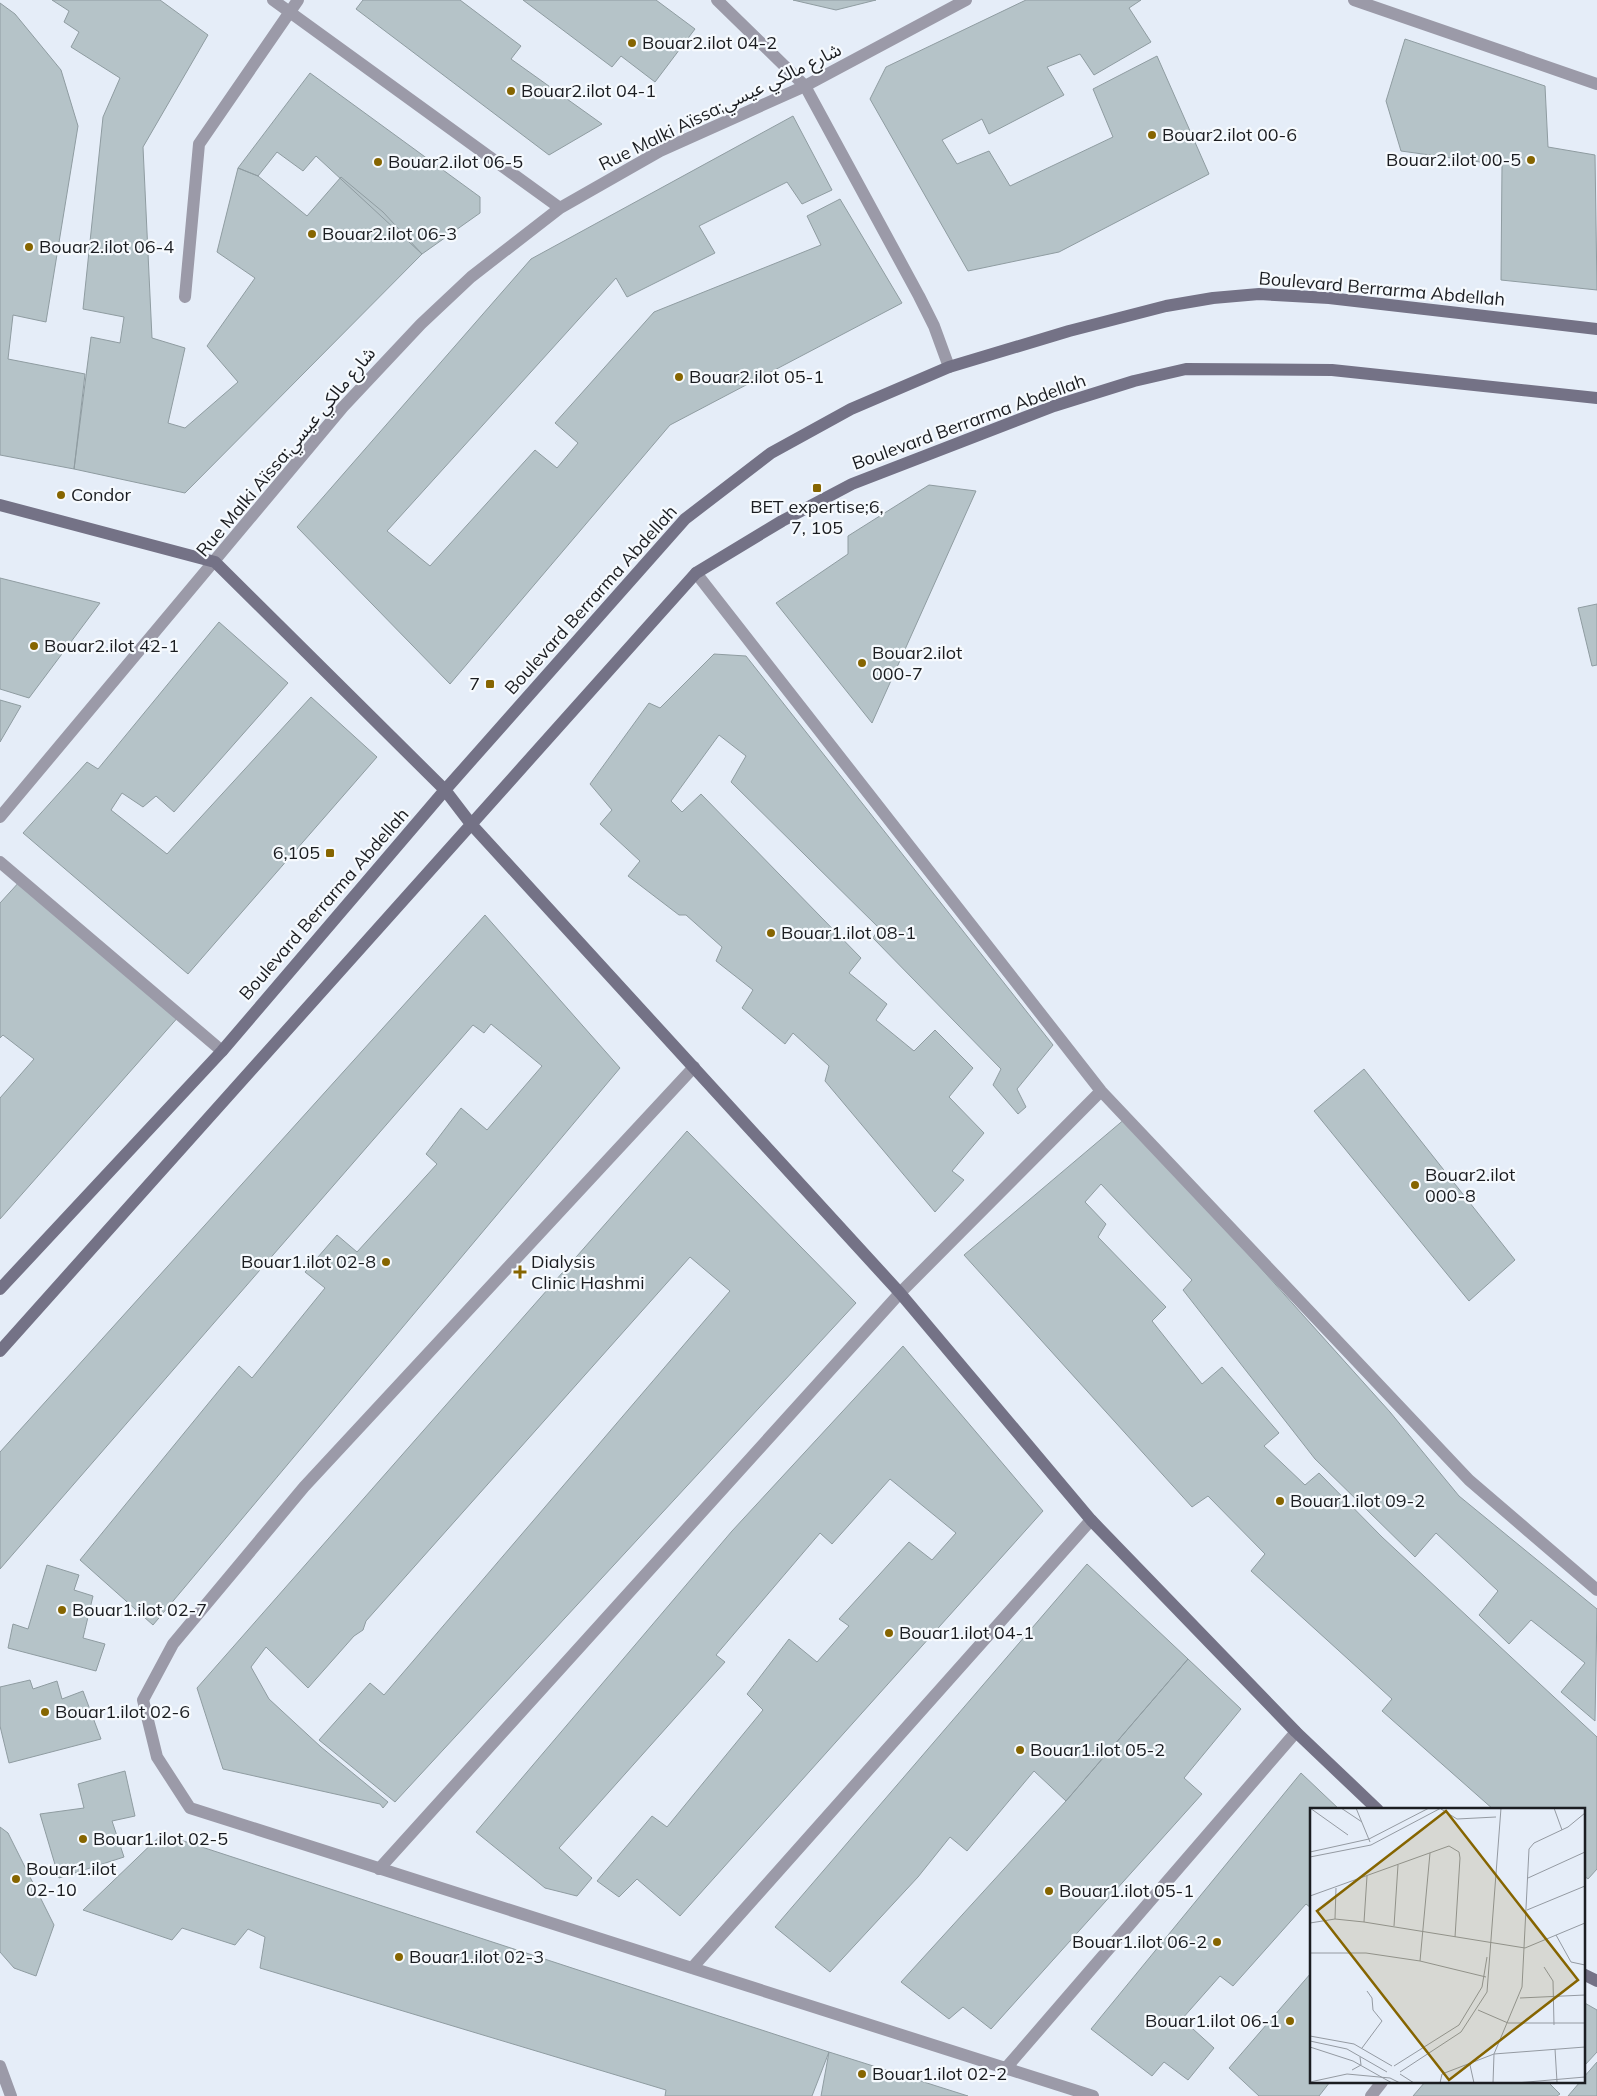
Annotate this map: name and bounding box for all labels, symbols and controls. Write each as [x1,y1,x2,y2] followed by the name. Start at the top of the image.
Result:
[642,31,777,54] place label: Bouar2.ilot 04-2
[626,37,638,49] marker: Bouar2.ilot 04-2
[595,38,846,178] street label: Rue Malki Aïssa;شارع مالكي عيسي
[521,79,656,102] place label: Bouar2.ilot 04-1
[505,85,517,97] marker: Bouar2.ilot 04-1
[1162,123,1297,146] place label: Bouar2.ilot 00-6
[1146,129,1158,141] marker: Bouar2.ilot 00-6
[1386,148,1521,171] place label: Bouar2.ilot 00-5
[388,150,523,173] place label: Bouar2.ilot 06-5
[1525,154,1537,166] marker: Bouar2.ilot 00-5
[372,156,384,168] marker: Bouar2.ilot 06-5
[322,222,457,245] place label: Bouar2.ilot 06-3
[306,228,318,240] marker: Bouar2.ilot 06-3
[39,235,174,258] place label: Bouar2.ilot 06-4
[23,241,35,253] marker: Bouar2.ilot 06-4
[1258,266,1506,311] street label: Boulevard Berrarma Abdellah
[191,342,383,563] street label: Rue Malki Aïssa;شارع مالكي عيسي
[689,365,824,388] place label: Bouar2.ilot 05-1
[849,368,1089,475] street label: Boulevard Berrarma Abdellah
[673,371,685,383] marker: Bouar2.ilot 05-1
[811,482,823,494] marker: BET expertise;6, 7, 105
[71,483,132,506] place label: Condor
[55,489,67,501] marker: Condor
[750,495,884,539] place label: BET expertise;6, 7, 105
[499,500,682,699] street label: Boulevard Berrarma Abdellah
[44,634,179,657] place label: Bouar2.ilot 42-1
[28,640,40,652] marker: Bouar2.ilot 42-1
[872,641,962,685] place label: Bouar2.ilot 000-7
[856,657,868,669] marker: Bouar2.ilot 000-7
[469,672,480,695] place label: 7
[484,678,496,690] marker: 7
[234,803,413,1004] street label: Boulevard Berrarma Abdellah
[273,841,320,864] place label: 6,105
[324,847,336,859] marker: 6,105
[781,921,916,944] place label: Bouar1.ilot 08-1
[765,927,777,939] marker: Bouar1.ilot 08-1
[1425,1163,1515,1207] place label: Bouar2.ilot 000-8
[1409,1179,1421,1191] marker: Bouar2.ilot 000-8
[241,1250,376,1273] place label: Bouar1.ilot 02-8
[531,1250,644,1294] place label: Dialysis Clinic Hashmi
[380,1256,392,1268] marker: Bouar1.ilot 02-8
[513,1265,527,1279] marker: Dialysis Clinic Hashmi
[1290,1489,1425,1512] place label: Bouar1.ilot 09-2
[1274,1495,1286,1507] marker: Bouar1.ilot 09-2
[72,1598,207,1621] place label: Bouar1.ilot 02-7
[56,1604,68,1616] marker: Bouar1.ilot 02-7
[899,1621,1034,1644] place label: Bouar1.ilot 04-1
[883,1627,895,1639] marker: Bouar1.ilot 04-1
[55,1700,190,1723] place label: Bouar1.ilot 02-6
[39,1706,51,1718] marker: Bouar1.ilot 02-6
[1030,1738,1165,1761] place label: Bouar1.ilot 05-2
[1014,1744,1026,1756] marker: Bouar1.ilot 05-2
[1310,1808,1584,2084] inset map
[93,1827,228,1850] place label: Bouar1.ilot 02-5
[77,1833,89,1845] marker: Bouar1.ilot 02-5
[26,1857,116,1901] place label: Bouar1.ilot 02-10
[10,1873,22,1885] marker: Bouar1.ilot 02-10
[1059,1879,1194,1902] place label: Bouar1.ilot 05-1
[1043,1885,1055,1897] marker: Bouar1.ilot 05-1
[1072,1930,1207,1953] place label: Bouar1.ilot 06-2
[1211,1936,1223,1948] marker: Bouar1.ilot 06-2
[409,1945,544,1968] place label: Bouar1.ilot 02-3
[393,1951,405,1963] marker: Bouar1.ilot 02-3
[1145,2009,1280,2032] place label: Bouar1.ilot 06-1
[1284,2015,1296,2027] marker: Bouar1.ilot 06-1
[872,2062,1007,2085] place label: Bouar1.ilot 02-2
[856,2068,868,2080] marker: Bouar1.ilot 02-2

